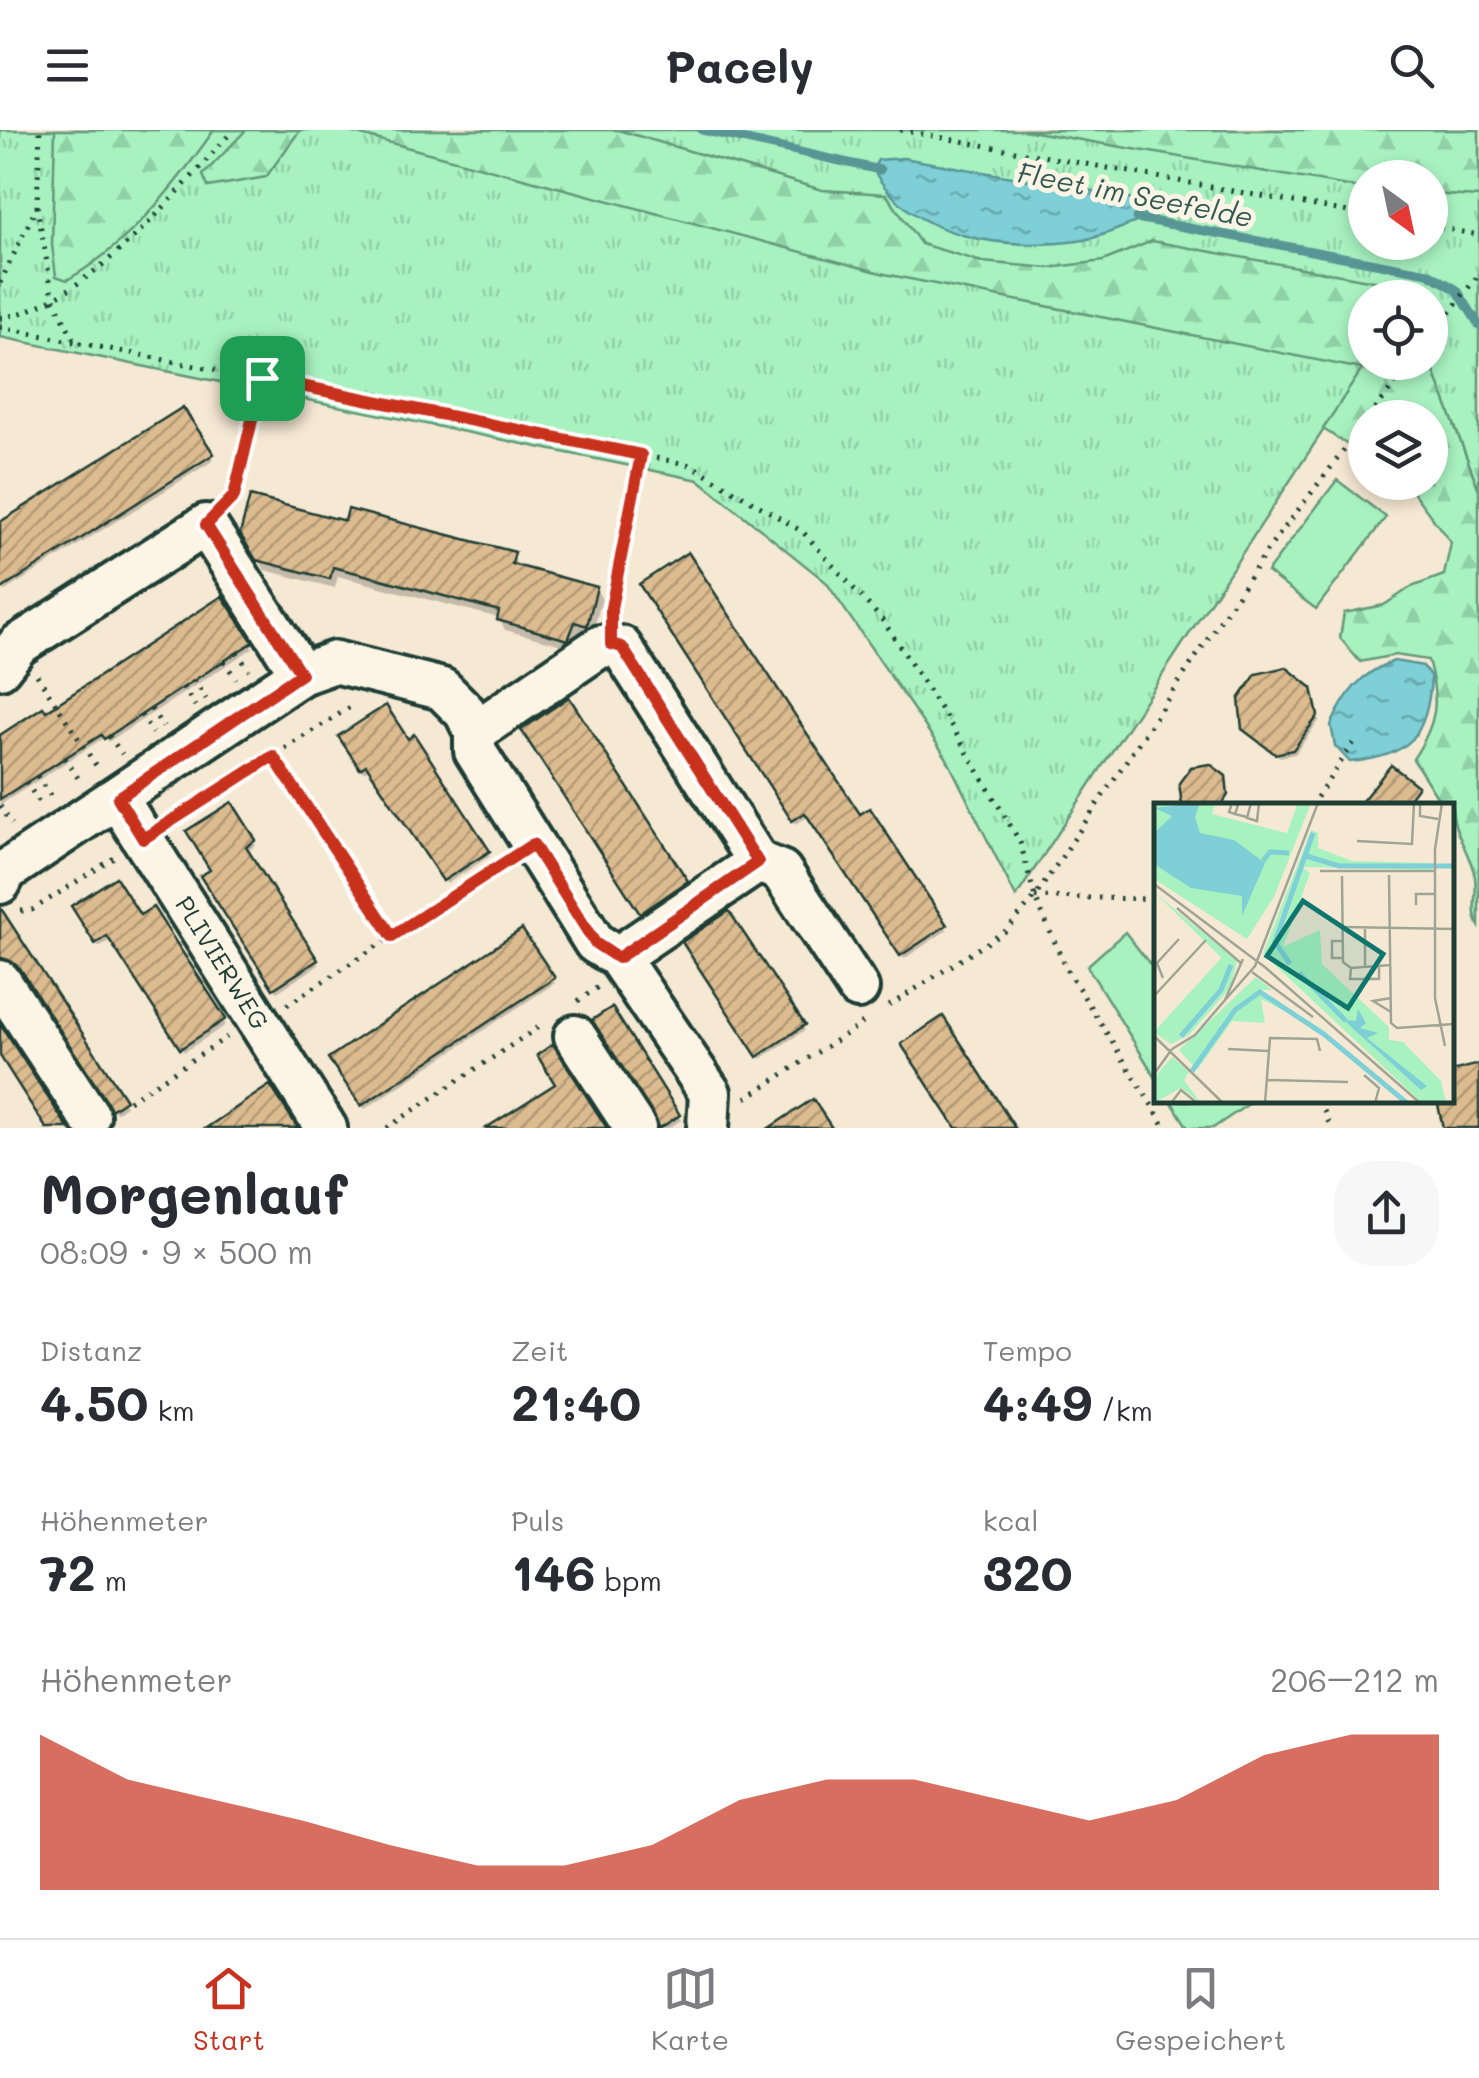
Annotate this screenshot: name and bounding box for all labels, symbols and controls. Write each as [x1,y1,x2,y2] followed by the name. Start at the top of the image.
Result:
[665,36,814,94] text: Pacely
[40,38,95,93] icon: menu
[1384,38,1439,93] icon: search
[1014,154,1256,235] water label: Fleet im Seefelde
[1348,160,1448,260] north arrow
[1348,160,1448,500] map controls
[1348,280,1448,380] button: locate
[220,336,305,421] pin
[235,351,290,406] icon: arrive
[1348,400,1448,500] button: layers
[1154,803,1454,1103] inset map
[169,890,277,1035] street label: PLIVIERWEG
[40,1156,347,1228] text: Morgenlauf
[1334,1161,1439,1266] button: share
[40,1230,313,1272] text: 08:09 · 9 × 500 m
[40,1332,142,1368] text: Distanz
[511,1332,568,1368] text: Zeit
[983,1332,1072,1368] text: Tempo
[40,1368,148,1434] text: 4.50
[511,1368,641,1434] text: 21:40
[983,1368,1092,1434] text: 4:49
[148,1392,195,1428] text: km
[1092,1392,1153,1428] text: /km
[40,1502,209,1538] text: Höhenmeter
[511,1502,564,1538] text: Puls
[983,1502,1038,1538] text: kcal
[40,1538,96,1604] text: 72
[511,1538,595,1604] text: 146
[983,1538,1073,1604] text: 320
[96,1562,127,1598] text: m
[595,1562,662,1598] text: bpm
[40,1658,233,1700] text: Höhenmeter
[1270,1658,1439,1700] text: 206–212 m
[193,1961,265,2057] tab: Start
[651,1961,729,2057] tab: Karte
[1115,1961,1286,2057] tab: Gespeichert

